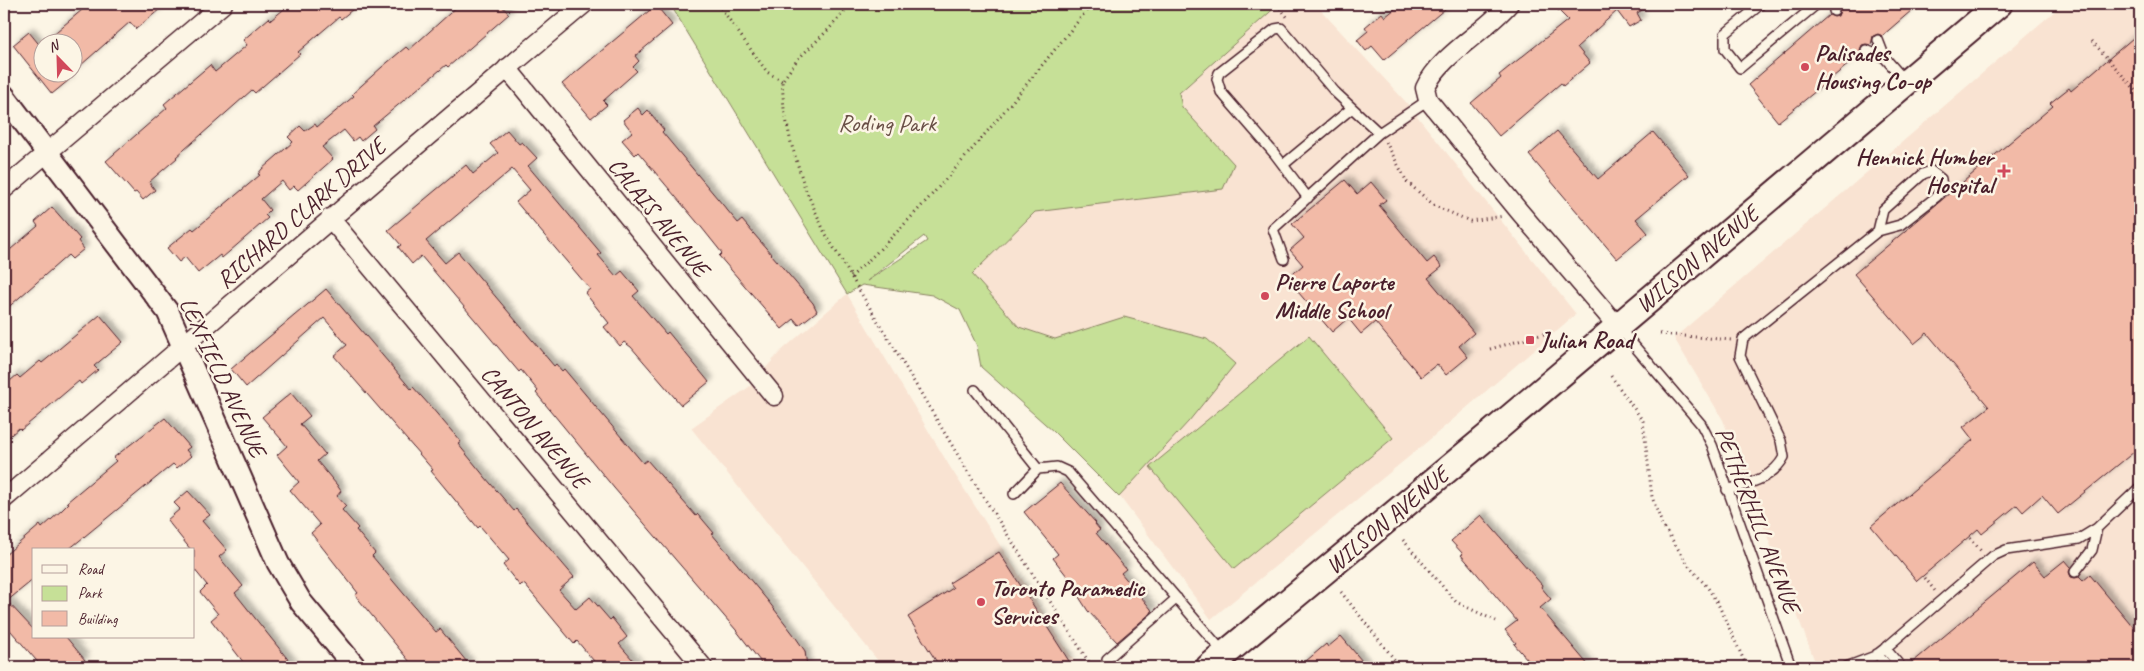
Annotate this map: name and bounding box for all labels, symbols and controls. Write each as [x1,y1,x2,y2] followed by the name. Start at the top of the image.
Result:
[32,32,82,82] north arrow
[46,36,63,56] text: N
[1815,38,1933,96] place label: Palisades Housing Co-op
[1799,61,1811,73] marker: Palisades Housing Co-op
[838,108,938,138] park label: Roding Park
[210,129,394,295] street label: RICHARD CLARK DRIVE
[1856,142,1998,200] place label: Hennick Humber Hospital
[602,151,718,285] street label: CALAIS AVENUE
[1997,164,2011,178] marker: Hennick Humber Hospital
[1629,197,1767,319] street label: WILSON AVENUE
[1275,267,1396,325] place label: Pierre Laporte Middle School
[1259,290,1271,302] marker: Pierre Laporte Middle School
[173,292,274,465] street label: LEXFIELD AVENUE
[1538,325,1637,355] place label: Julian Road
[1524,334,1536,346] marker: Julian Road
[475,359,597,497] street label: CANTON AVENUE
[1709,423,1808,620] street label: PETHERHILL AVENUE
[1319,458,1457,580] street label: WILSON AVENUE
[32,548,195,638] legend
[78,560,105,579] text: Road
[991,573,1146,631] place label: Toronto Paramedic Services
[78,584,103,603] text: Park
[975,596,987,608] marker: Toronto Paramedic Services
[78,610,118,629] text: Building

